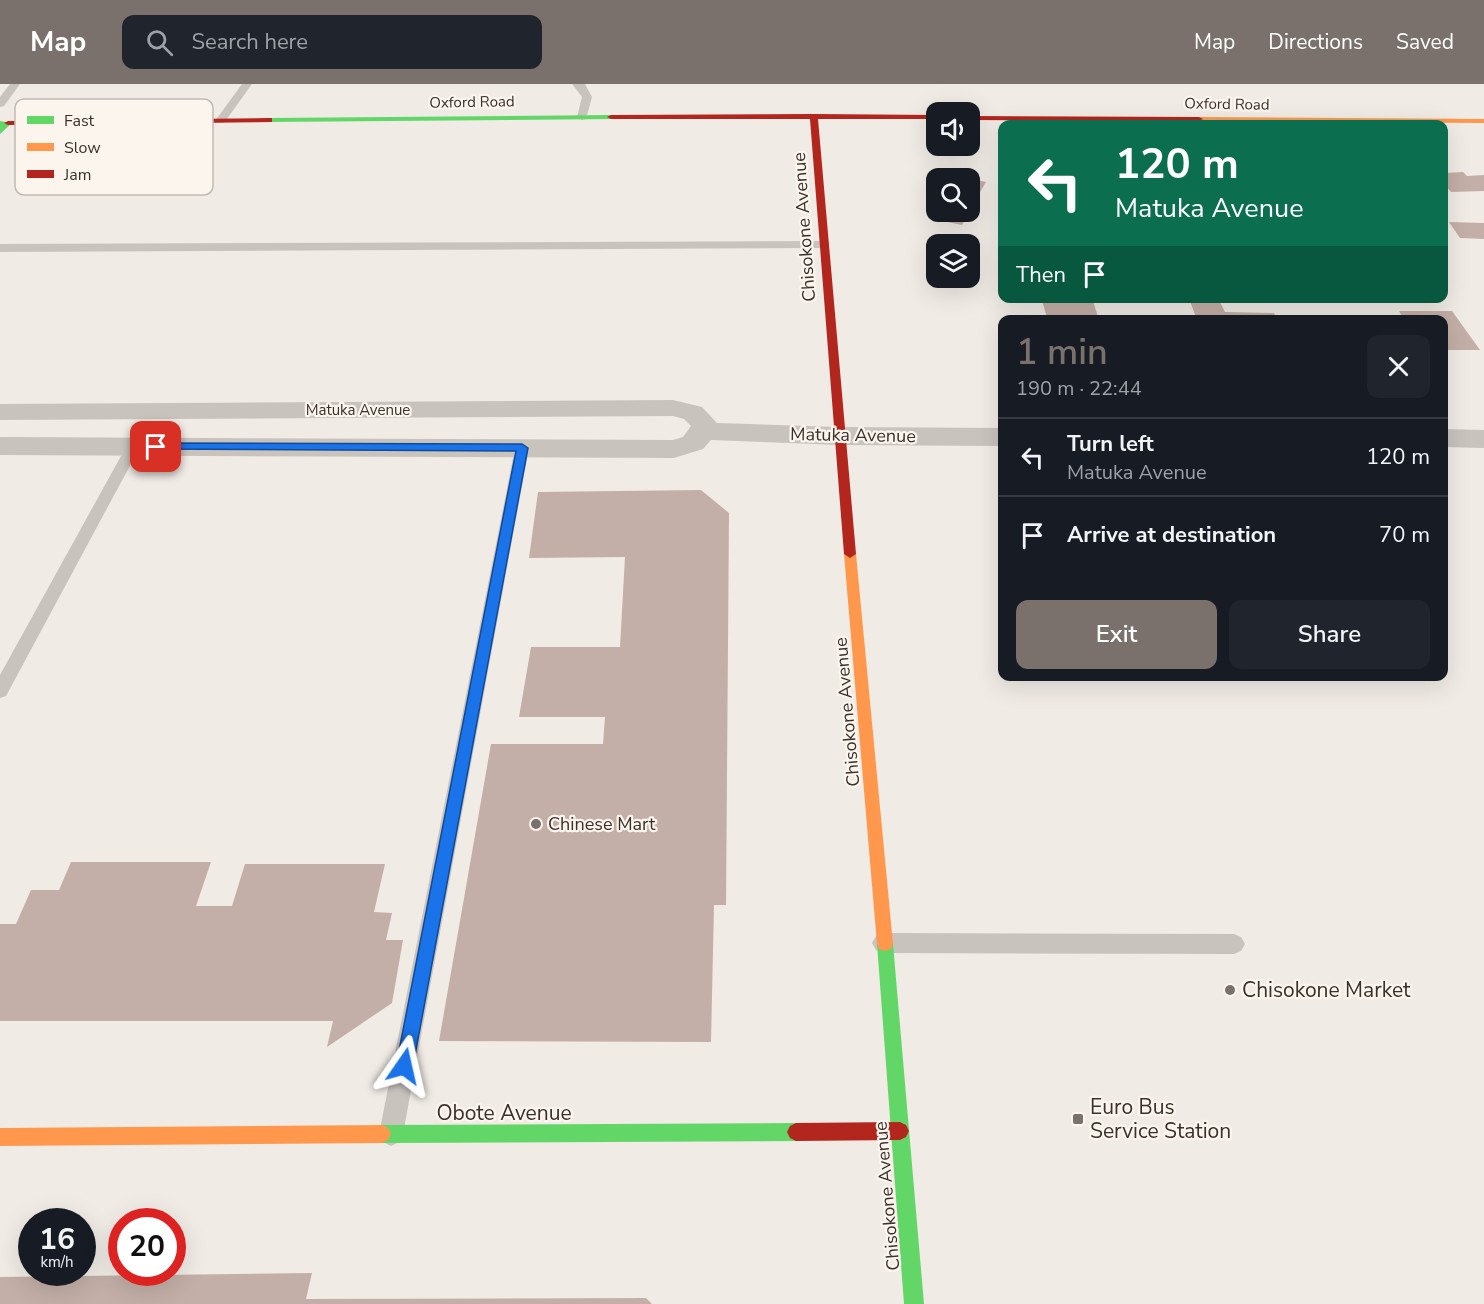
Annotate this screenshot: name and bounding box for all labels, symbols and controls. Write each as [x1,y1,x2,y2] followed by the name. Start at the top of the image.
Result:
[122,15,542,69] search box
[30,23,86,61] text: Map
[143,26,176,59] icon: search
[191,27,308,57] text: Search here
[1194,28,1235,56] text: Map
[1268,28,1363,56] text: Directions
[1396,28,1454,56] text: Saved
[429,91,515,113] street label: Oxford Road
[1184,93,1270,115] street label: Oxford Road
[15,99,213,195] legend
[926,102,980,288] map controls
[926,102,980,156] button: sound
[64,110,95,132] text: Fast
[1115,136,1239,193] text: 120 m
[64,137,101,159] text: Slow
[1016,144,1094,222] icon: left
[787,152,821,302] street label: Chisokone Avenue
[63,164,91,186] text: Jam
[926,168,980,222] button: search
[1115,190,1304,227] text: Matuka Avenue
[926,234,980,288] button: layers
[1078,258,1111,291] icon: arrive
[1016,260,1066,290] text: Then
[1016,328,1108,377] text: 1 min
[1367,335,1430,398] button: close
[1016,375,1142,402] text: 190 m · 22:44
[306,400,410,420] street label: Matuka Avenue
[130,421,181,472] pin
[790,422,916,448] street label: Matuka Avenue
[1067,429,1154,459] text: Turn left
[139,430,172,463] icon: arrive
[1016,441,1049,474] icon: left
[1366,442,1430,472] text: 120 m
[1067,459,1207,486] text: Matuka Avenue
[1016,519,1049,552] icon: arrive
[1067,520,1276,550] text: Arrive at destination
[1379,520,1430,550] text: 70 m
[1016,600,1217,669] button: Exit
[1229,600,1430,669] button: Share
[829,636,865,788] street label: Chisokone Avenue
[548,812,656,836] place label: Chinese Mart
[529,817,543,831] marker: Chinese Mart
[1242,976,1411,1004] place label: Chisokone Market
[1223,983,1237,997] marker: Chisokone Market
[372,1034,436,1098] position arrow
[1090,1093,1231,1145] place label: Euro Bus Service Station
[436,1099,572,1127] street label: Obote Avenue
[1071,1112,1085,1126] marker: Euro Bus Service Station
[869,1120,905,1272] street label: Chisokone Avenue
[108,1208,186,1286] speed limit sign: 20
[39,1219,75,1260] text: 16
[40,1252,74,1272] text: km/h

